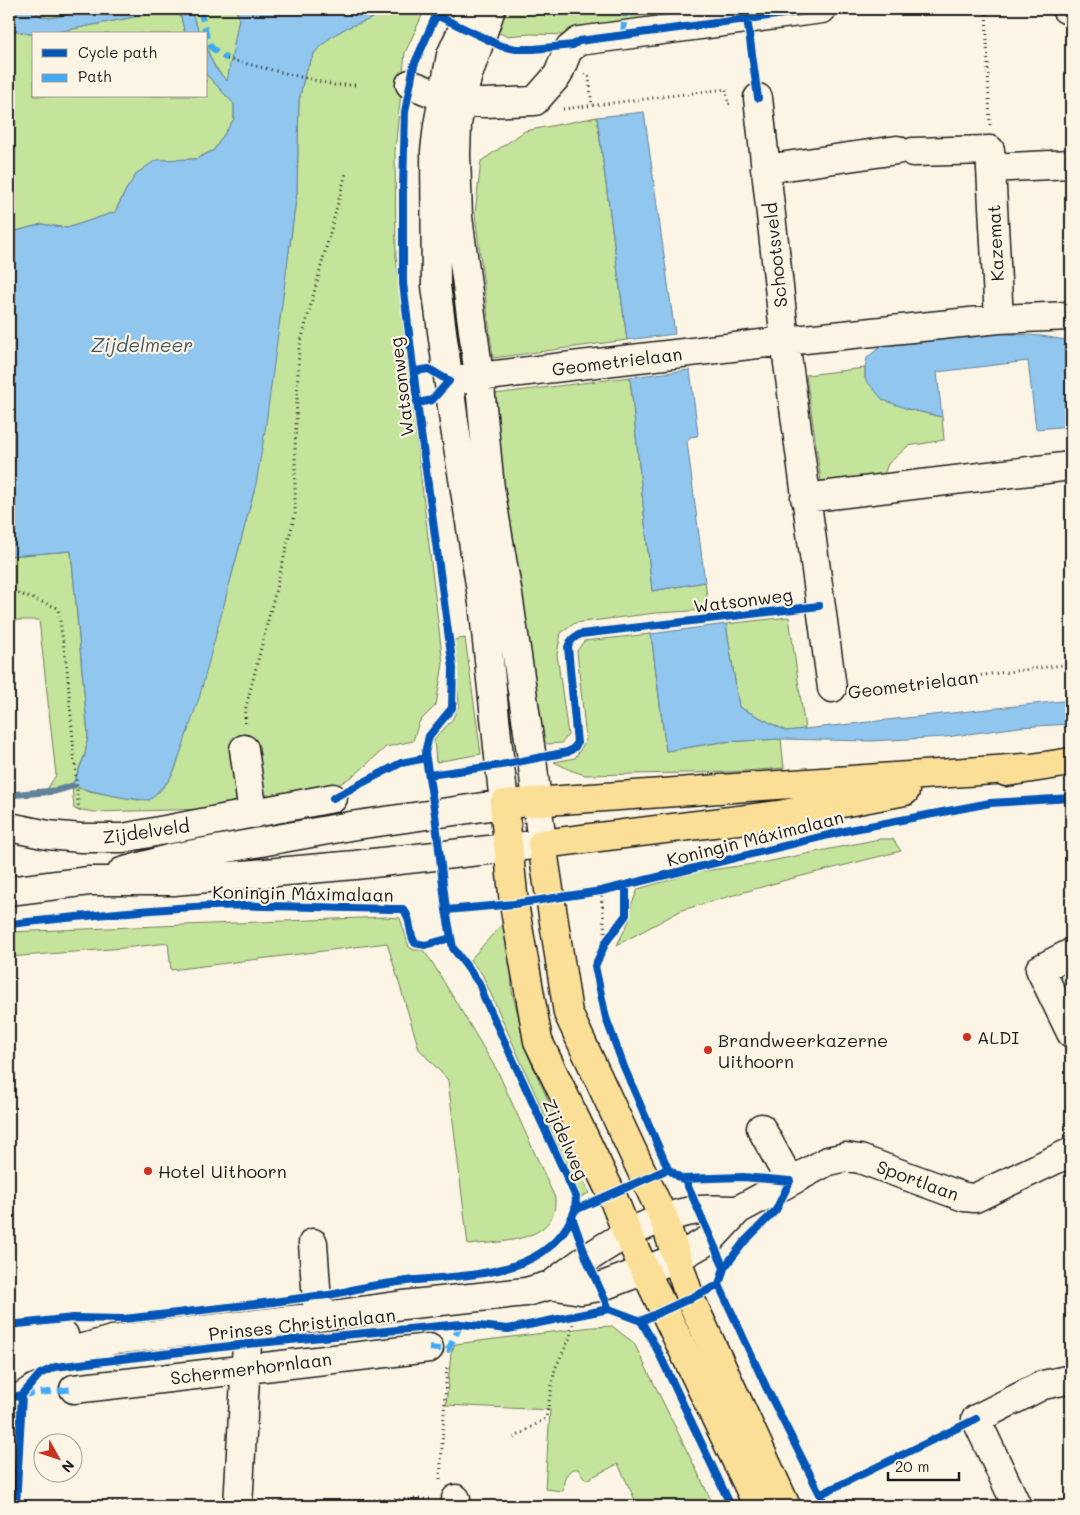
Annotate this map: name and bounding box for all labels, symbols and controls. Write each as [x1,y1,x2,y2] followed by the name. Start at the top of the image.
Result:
[32,32,208,98] legend
[78,42,157,62] text: Cycle path
[78,66,112,86] text: Path
[758,201,792,309] street label: Schootsveld
[981,204,1009,282] street label: Kazemat
[91,332,193,357] water label: Zijdelmeer
[383,336,419,438] street label: Watsonweg
[550,341,684,381] street label: Geometrielaan
[692,582,794,618] street label: Watsonweg
[846,664,980,704] street label: Geometrielaan
[664,804,846,872] street label: Koningin Máximalaan
[101,813,191,849] street label: Zijdelveld
[212,879,394,907] street label: Koningin Máximalaan
[977,1025,1019,1049] place label: ALDI
[718,1028,888,1073] place label: Brandweerkazerne Uithoorn
[961,1031,973,1043] marker: ALDI
[702,1044,714,1056] marker: Brandweerkazerne Uithoorn
[537,1095,595,1183] street label: Zijdelweg
[874,1154,962,1206] street label: Sportlaan
[158,1159,287,1183] place label: Hotel Uithoorn
[142,1165,154,1177] marker: Hotel Uithoorn
[207,1302,397,1346] street label: Prinses Christinalaan
[169,1346,333,1390] street label: Schermerhornlaan
[32,1432,82,1482] north arrow
[888,1450,959,1482] scale bar
[58,1456,79,1477] text: N
[895,1456,929,1476] text: 20 m

